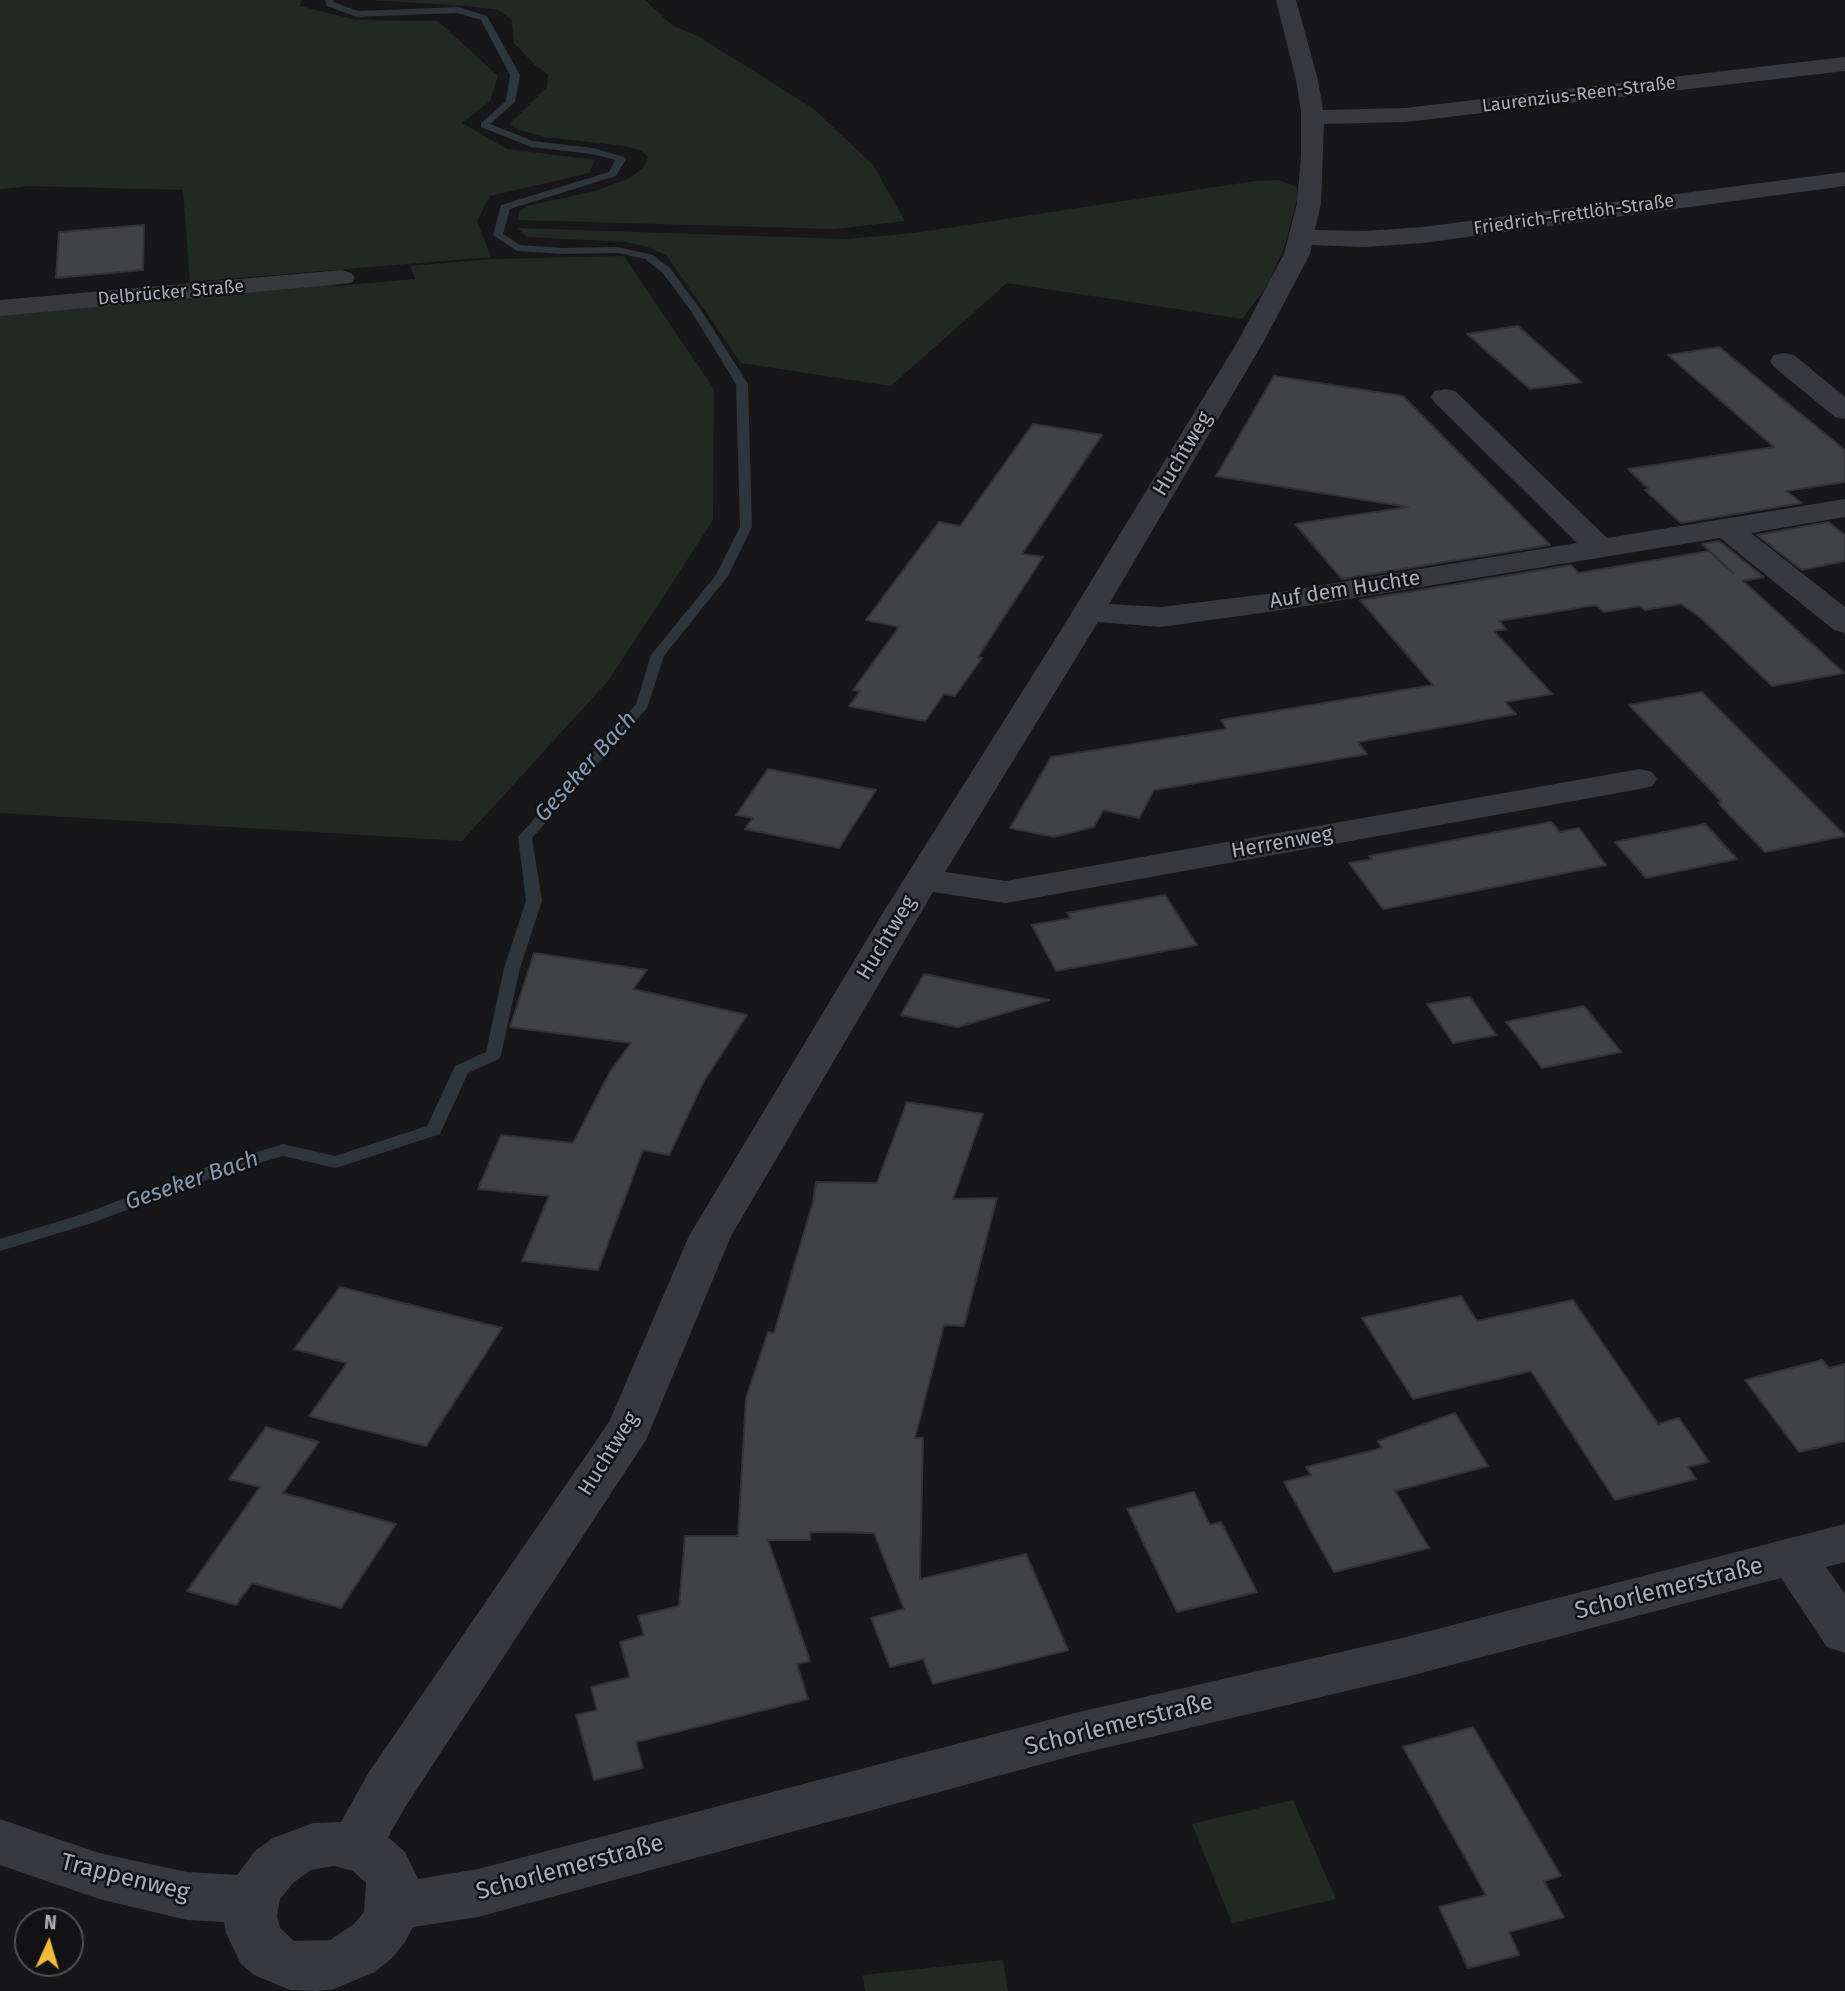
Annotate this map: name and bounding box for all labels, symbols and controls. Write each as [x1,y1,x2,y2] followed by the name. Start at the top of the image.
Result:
[1481,72,1677,118] street label: Laurenzius-Reen-Straße
[1472,190,1676,240] street label: Friedrich-Frettlöh-Straße
[97,276,245,310] street label: Delbrücker Straße
[1148,407,1218,501] street label: Huchtweg
[1268,566,1422,614] street label: Auf dem Huchte
[529,706,643,828] water label: Geseker Bach
[1229,822,1335,864] street label: Herrenweg
[852,891,922,985] street label: Huchtweg
[122,1145,262,1217] water label: Geseker Bach
[573,1408,645,1500] street label: Huchtweg
[1572,1552,1766,1626] street label: Schorlemerstraße
[1022,1688,1216,1762] street label: Schorlemerstraße
[473,1829,667,1907] street label: Schorlemerstraße
[58,1848,192,1908] street label: Trappenweg
[14,1907,84,1977] north arrow
[43,1911,57,1934] text: N

